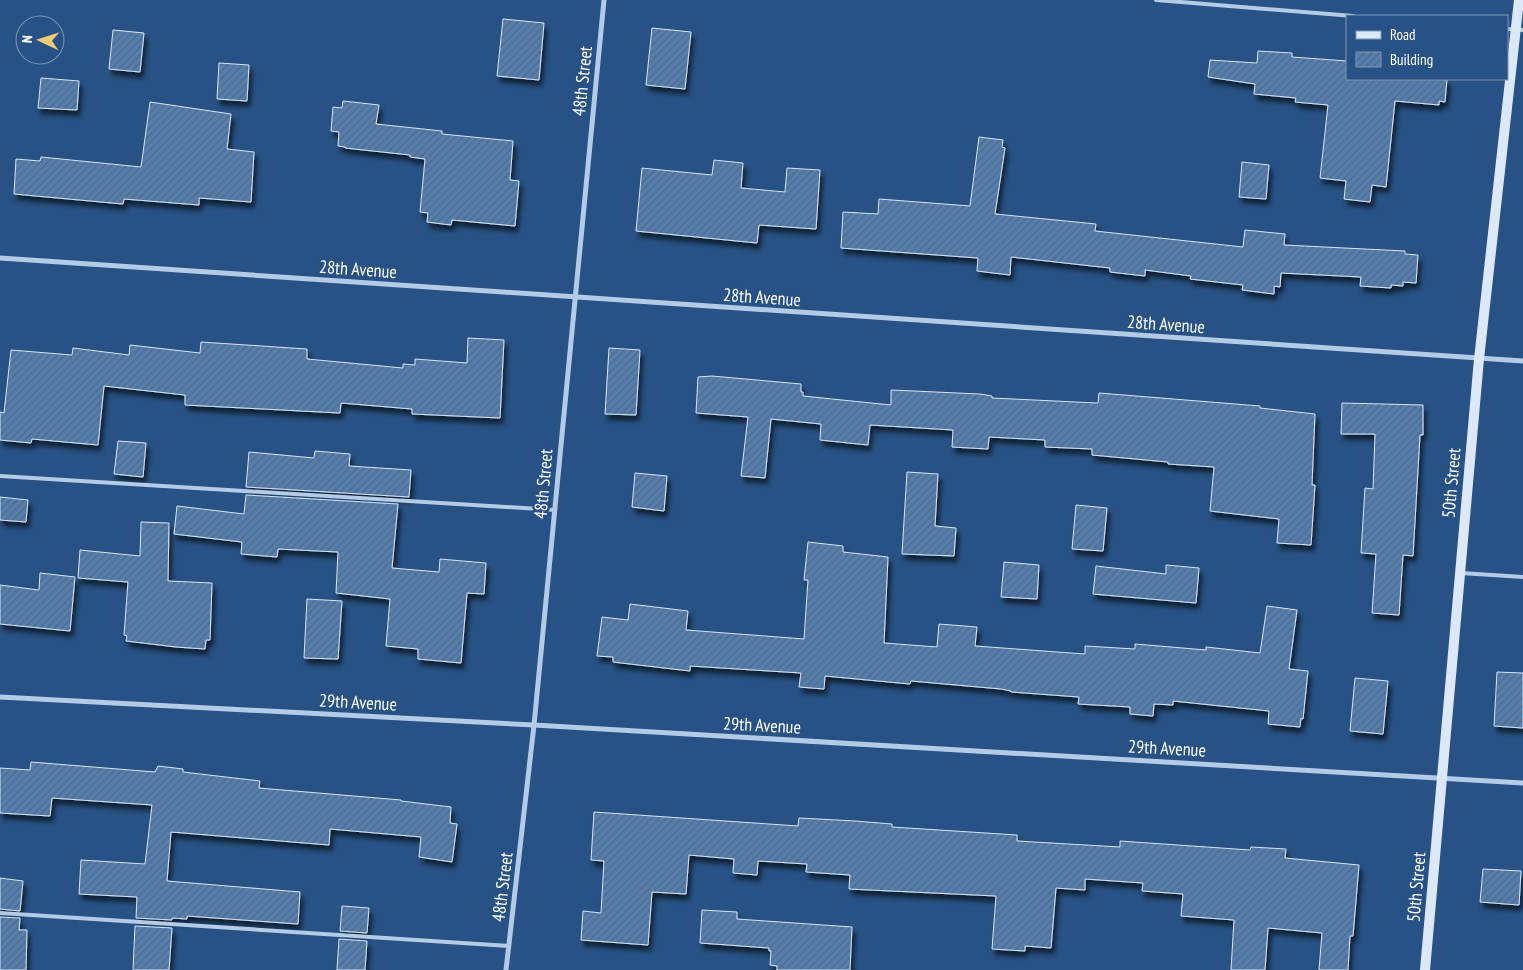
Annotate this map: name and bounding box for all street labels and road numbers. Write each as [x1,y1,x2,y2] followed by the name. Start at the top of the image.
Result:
[567,45,597,117] street label: 48th Street
[318,255,398,283] street label: 28th Avenue
[722,283,802,311] street label: 28th Avenue
[1126,310,1206,338] street label: 28th Avenue
[1436,447,1466,519] street label: 50th Street
[528,448,558,520] street label: 48th Street
[318,688,398,716] street label: 29th Avenue
[722,711,802,739] street label: 29th Avenue
[1127,734,1207,762] street label: 29th Avenue
[486,851,518,923] street label: 48th Street
[1401,851,1431,923] street label: 50th Street

